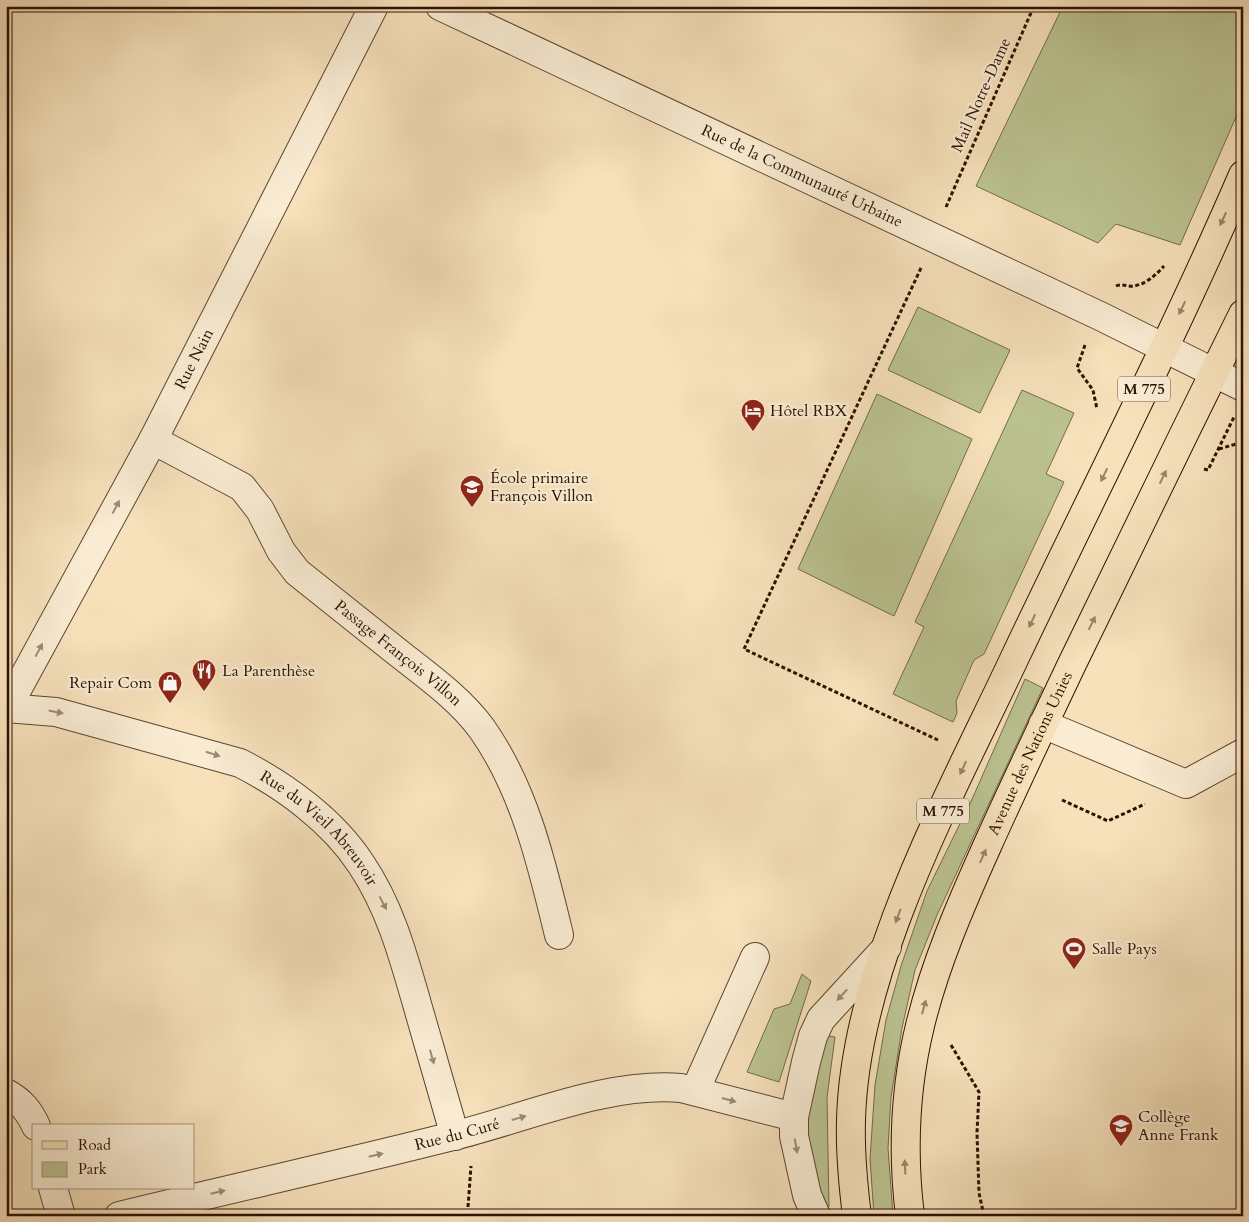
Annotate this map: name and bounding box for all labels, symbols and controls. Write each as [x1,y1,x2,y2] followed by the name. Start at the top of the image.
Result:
[946,34,1016,156] street label: Mail Notre-Dame
[698,119,906,233] street label: Rue de la Communauté Urbaine
[1219,212,1227,226] one-way arrow
[1177,300,1186,315] one-way arrow
[170,325,219,393] street label: Rue Nain
[1118,376,1170,402] road number: M 775
[740,398,766,432] hotel icon: Hôtel RBX
[770,400,848,422] place label: Hôtel RBX
[490,467,593,507] place label: École primaire François Villon
[1100,468,1108,482] one-way arrow
[1159,470,1167,484] one-way arrow
[459,474,485,508] school or university icon: École primaire François Villon
[112,500,121,514] one-way arrow
[330,595,467,711] street label: Passage François Villon
[1028,614,1036,628] one-way arrow
[1088,616,1096,630] one-way arrow
[35,643,43,657] one-way arrow
[191,658,217,692] restaurant icon: La Parenthèse
[222,660,315,682] place label: La Parenthèse
[982,668,1078,839] street label: Avenue des Nations Unies
[157,670,183,704] shop icon: Repair Com
[69,672,152,694] place label: Repair Com
[48,709,64,717] one-way arrow
[205,751,220,759] one-way arrow
[959,761,967,775] one-way arrow
[256,765,383,890] street label: Rue du Vieil Abreuvoir
[917,798,969,824] road number: M 775
[980,849,988,863] one-way arrow
[379,896,388,909] one-way arrow
[894,909,901,924] one-way arrow
[1061,936,1087,970] sports icon: Salle Pays
[1092,938,1157,960] place label: Salle Pays
[836,988,848,1000] one-way arrow
[920,999,928,1014] one-way arrow
[429,1050,437,1065] one-way arrow
[721,1096,736,1104] one-way arrow
[1138,1106,1219,1146] place label: Collège Anne Frank
[412,1112,502,1156] street label: Rue du Curé
[511,1113,526,1121] one-way arrow
[1108,1113,1134,1147] school or university icon: Collège Anne Frank
[32,1124,195,1190] legend
[78,1135,111,1155] text: Road
[792,1138,800,1154] one-way arrow
[368,1151,383,1159] one-way arrow
[78,1159,107,1179] text: Park
[901,1159,909,1175] one-way arrow
[210,1188,225,1196] one-way arrow

